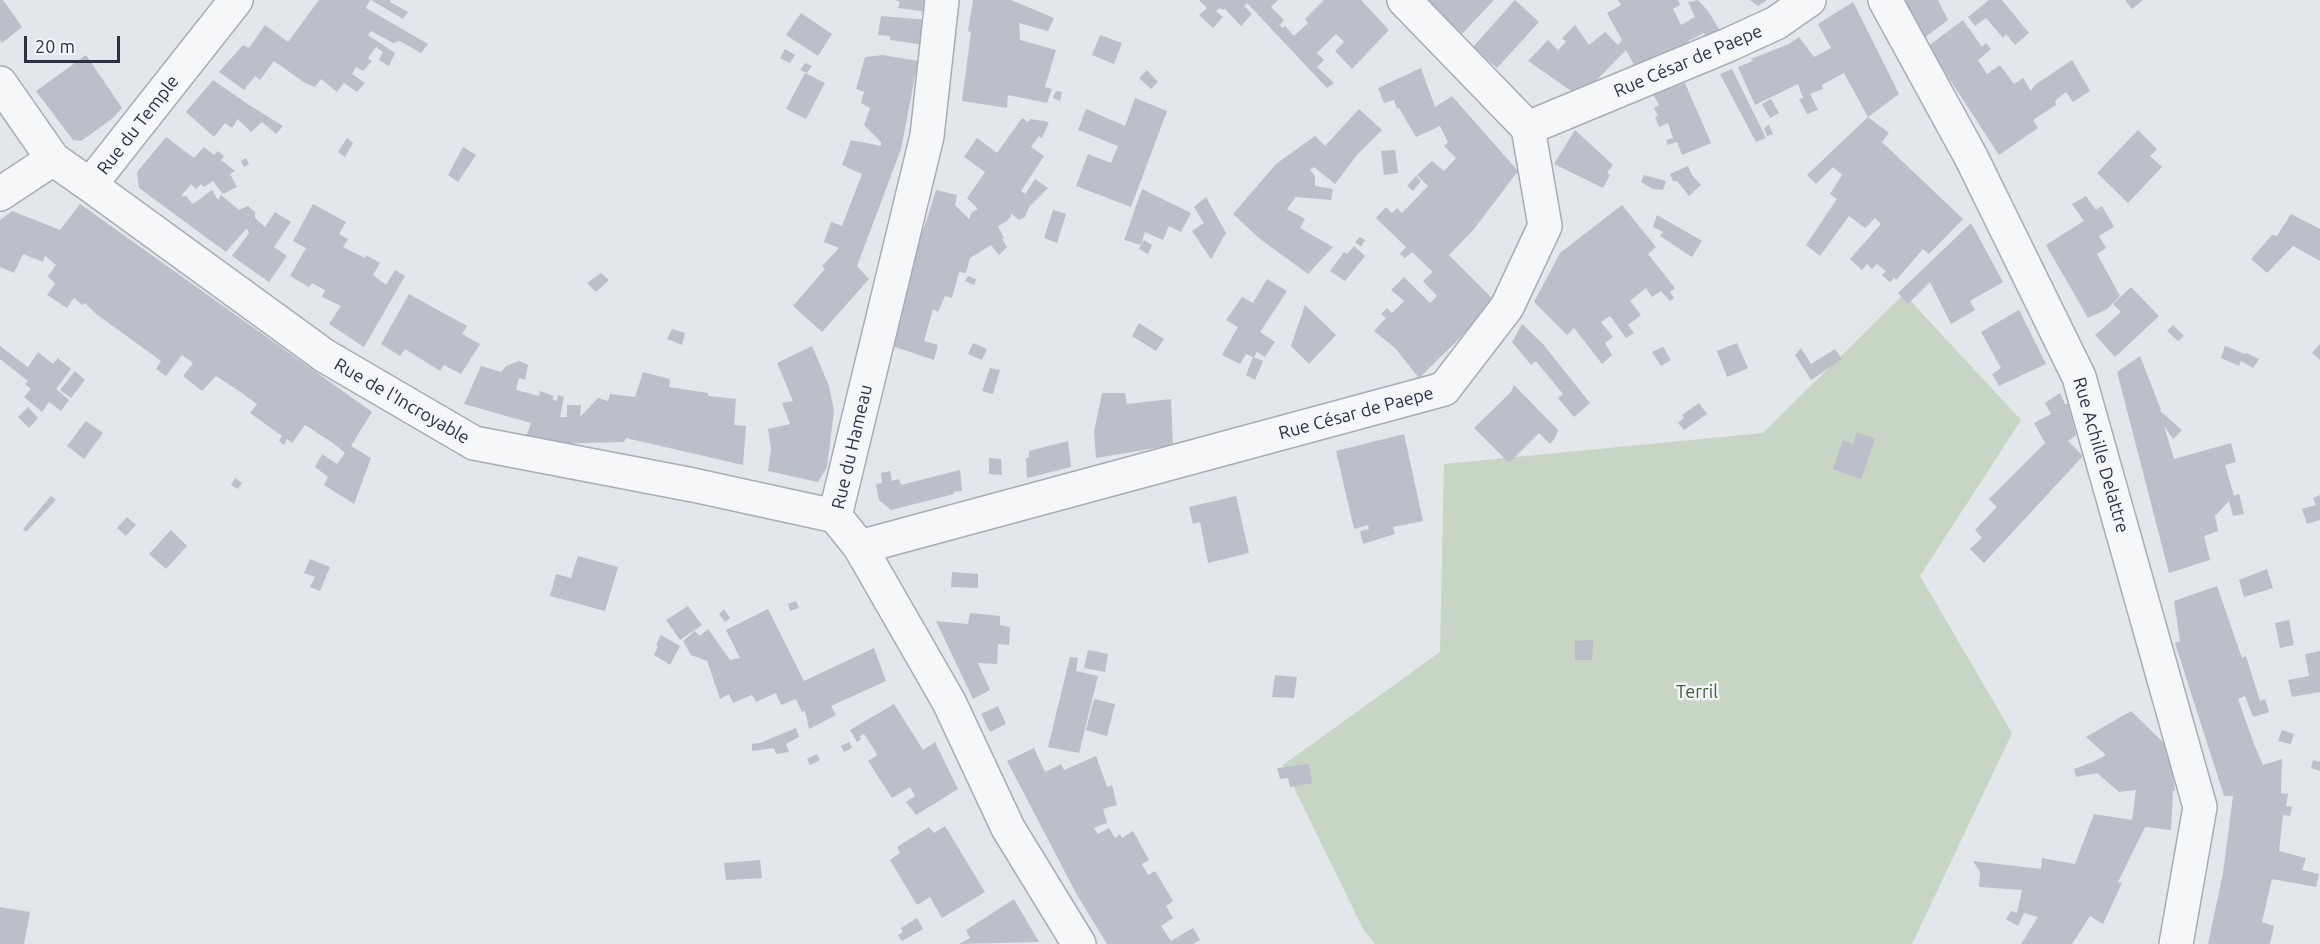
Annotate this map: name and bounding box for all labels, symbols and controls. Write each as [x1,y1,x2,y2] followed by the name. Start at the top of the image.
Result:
[1610,20,1766,102] street label: Rue César de Paepe
[27,24,123,62] scale bar
[35,36,75,56] text: 20 m
[92,71,184,179] street label: Rue du Temple
[330,353,474,449] street label: Rue de l'Incroyable
[2068,375,2134,535] street label: Rue Achille Delattre
[1276,382,1436,444] street label: Rue César de Paepe
[827,383,877,511] street label: Rue du Hameau
[1676,681,1718,703] park label: Terril

